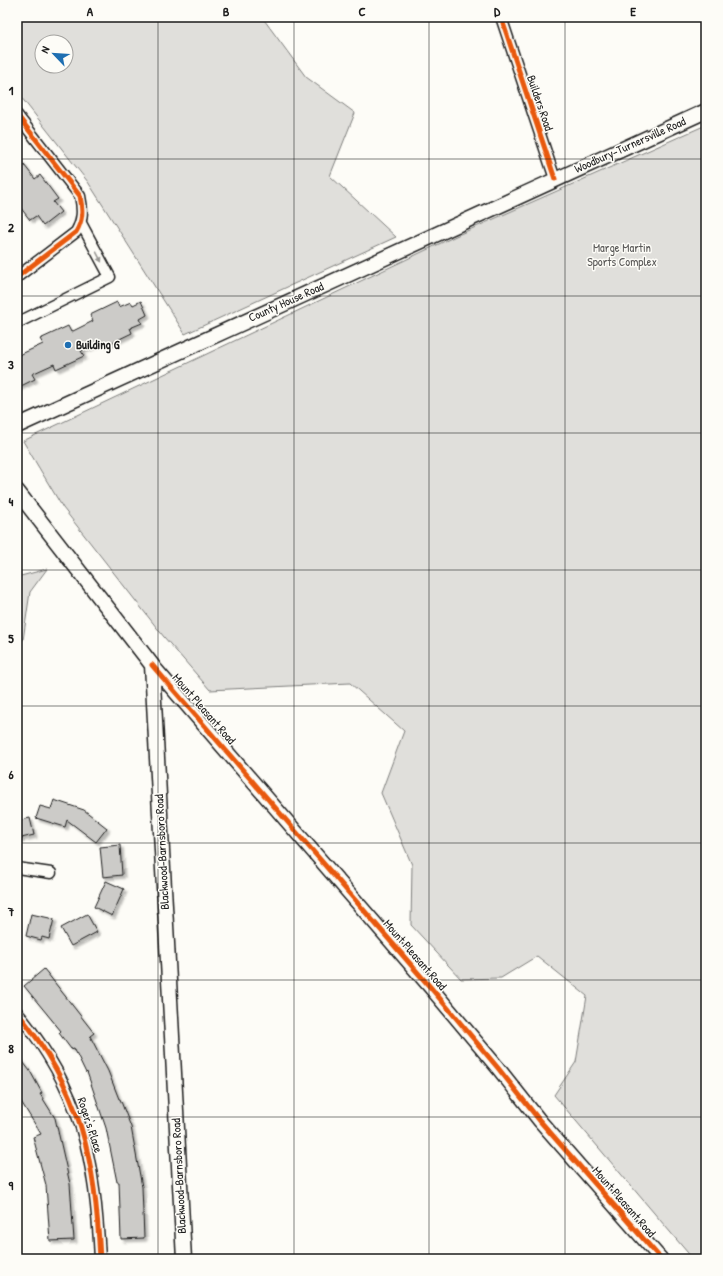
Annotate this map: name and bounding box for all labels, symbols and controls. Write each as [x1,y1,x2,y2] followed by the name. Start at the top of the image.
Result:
[87,2,94,20] text: A
[223,2,230,20] text: B
[358,2,366,20] text: C
[494,2,501,20] text: D
[630,2,636,20] text: E
[34,34,74,74] north arrow
[37,44,53,55] text: N
[523,73,558,133] street label: Builders Road
[9,81,14,99] text: 1
[571,112,689,177] street label: Woodbury-Turnersville Road
[8,218,15,236] text: 2
[587,239,657,270] park label: Marge Martin Sports Complex
[96,252,103,263] one-way arrow
[245,277,326,326] street label: County House Road
[76,336,120,354] place label: Building G
[63,340,73,350] marker: Building G
[8,355,14,373] text: 3
[9,492,14,510] text: 4
[8,629,14,647] text: 5
[169,670,240,748] street label: Mount Pleasant Road
[8,765,14,783] text: 6
[150,794,173,910] street label: Blackwood-Barnsboro Road
[7,902,15,920] text: 7
[380,916,451,994] street label: Mount Pleasant Road
[8,1039,14,1057] text: 8
[74,1095,108,1155] street label: Roger's Place
[167,1118,190,1234] street label: Blackwood-Barnsboro Road
[589,1163,660,1241] street label: Mount Pleasant Road
[9,1176,14,1194] text: 9

